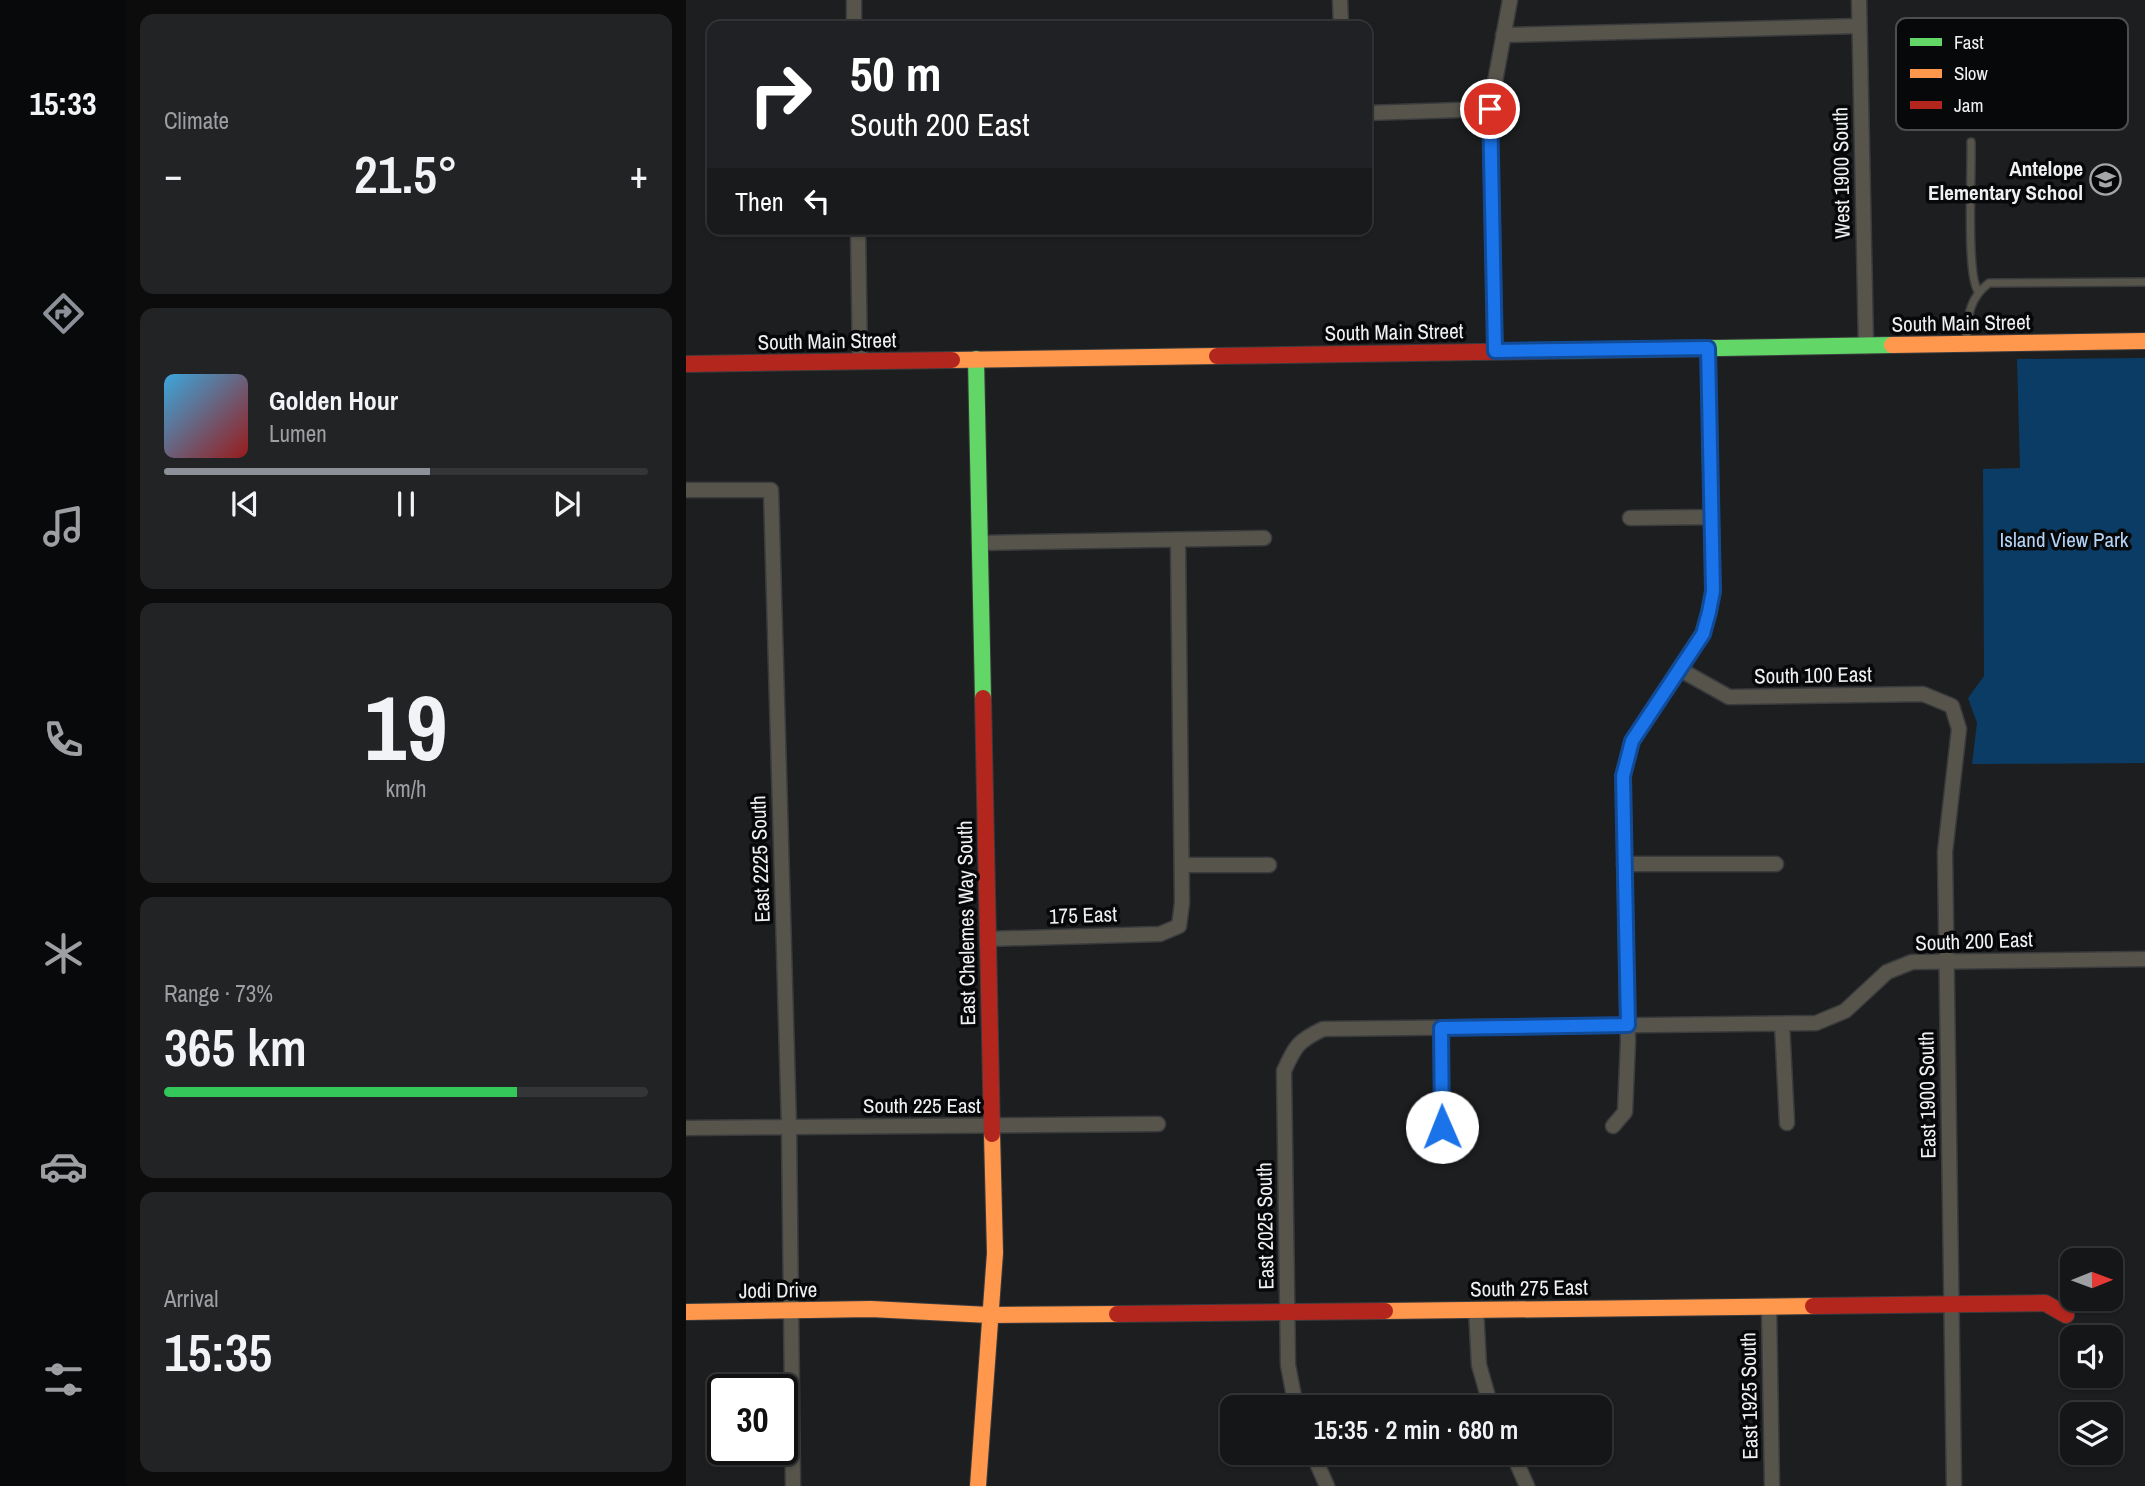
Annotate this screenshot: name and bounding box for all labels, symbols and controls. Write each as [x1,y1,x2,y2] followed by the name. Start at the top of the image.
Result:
[1896,18,2128,130] legend
[1954,29,1984,55] text: Fast
[850,40,942,106] text: 50 m
[735,49,826,140] icon: right
[1954,60,1989,86] text: Slow
[1460,79,1520,139] pin
[29,82,97,125] text: 15:33
[1471,90,1509,128] icon: arrive
[1954,92,1983,118] text: Jam
[850,103,1029,146] text: South 200 East
[164,105,229,136] text: Climate
[1825,107,1857,239] street label: West 1900 South
[354,139,458,209] text: 21.5°
[164,149,182,200] text: −
[630,149,648,200] text: +
[1928,154,2083,207] place label: Antelope Elementary School
[2089,163,2123,197] school or university icon: Antelope Elementary School
[798,182,836,220] icon: left
[735,184,784,219] text: Then
[39,289,88,338] icon: directions
[1891,307,2031,339] street label: South Main Street
[1324,316,1464,348] street label: South Main Street
[757,325,897,357] street label: South Main Street
[269,383,398,418] text: Golden Hour
[269,418,327,449] text: Lumen
[226,485,264,523] icon: previous
[387,485,425,523] icon: pause
[548,485,586,523] icon: next
[39,502,88,551] icon: music
[2000,525,2129,554] park label: Island View Park
[1754,659,1872,691] street label: South 100 East
[365,666,448,788] text: 19
[39,715,88,764] icon: phone
[386,773,426,804] text: km/h
[743,795,777,923] street label: East 2225 South
[950,820,982,1026] street label: East Chelemes Way South
[1049,899,1118,931] street label: 175 East
[1915,924,2034,958] street label: South 200 East
[39,929,88,978] icon: climate
[164,978,273,1009] text: Range · 73%
[164,1012,307,1082] text: 365 km
[1911,1031,1943,1159] street label: East 1900 South
[1405,1090,1479,1164] position arrow
[863,1091,981,1120] street label: South 225 East
[39,1142,88,1191] icon: car
[1249,1162,1281,1290] street label: East 2025 South
[2060,1248,2123,1311] north arrow
[2060,1248,2123,1465] map controls
[1470,1272,1588,1304] street label: South 275 East
[739,1275,817,1305] street label: Jodi Drive
[164,1283,219,1314] text: Arrival
[164,1317,272,1387] text: 15:35
[2060,1325,2123,1388] button: sound
[1733,1332,1765,1460] street label: East 1925 South
[39,1355,88,1404] icon: filters
[707,1374,798,1465] speed limit sign: 30
[2060,1402,2123,1465] button: layers
[1314,1412,1518,1447] text: 15:35 · 2 min · 680 m

